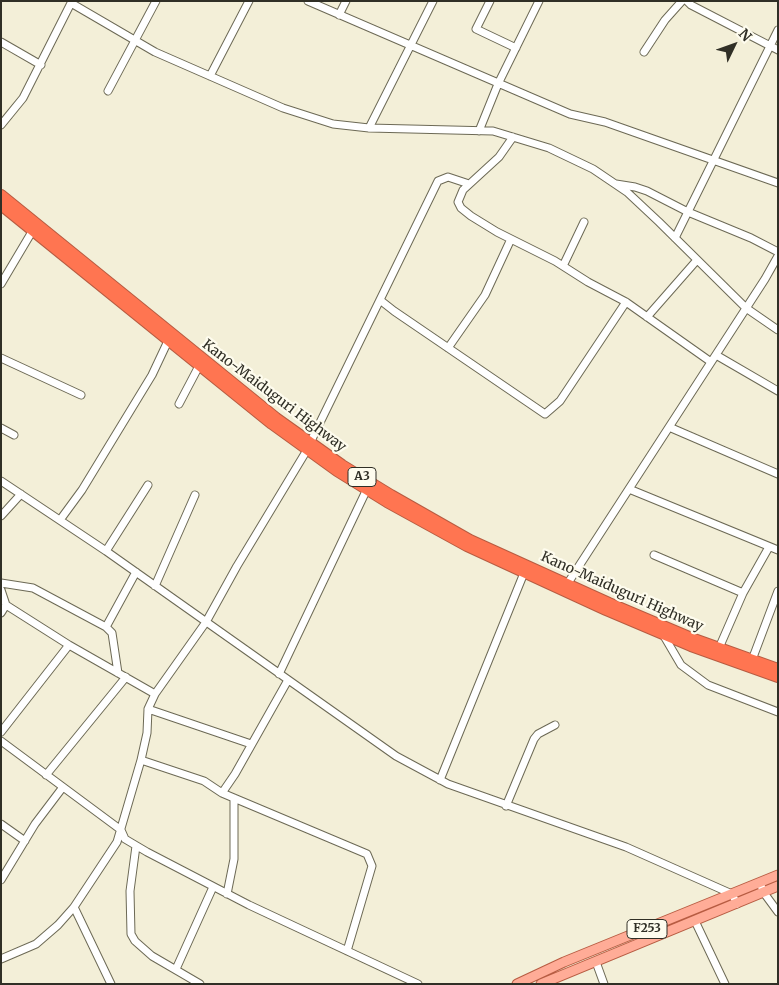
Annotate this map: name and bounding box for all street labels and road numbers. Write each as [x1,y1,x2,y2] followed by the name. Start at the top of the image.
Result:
[199,336,349,456] street label: Kano-Maiduguri Highway
[348,468,376,487] road number: A3
[538,549,706,635] street label: Kano-Maiduguri Highway
[627,920,667,939] road number: F253

